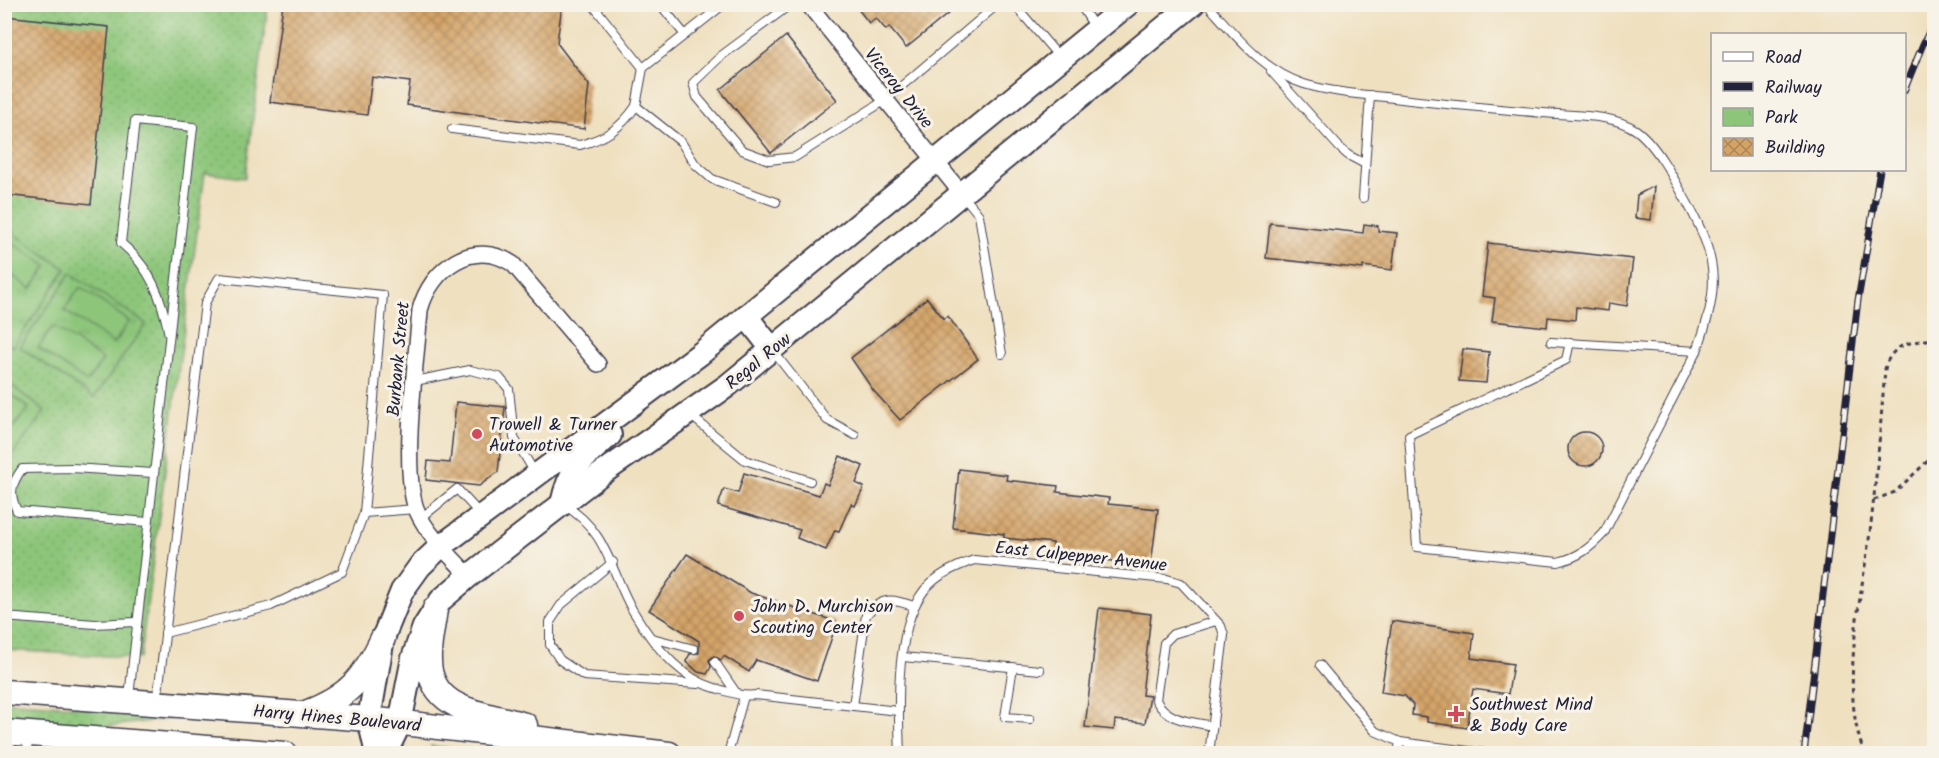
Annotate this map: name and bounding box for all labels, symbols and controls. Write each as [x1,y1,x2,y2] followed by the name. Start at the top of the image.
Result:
[1711,33,1906,171] legend
[856,42,940,136] street label: Viceroy Drive
[1765,44,1802,73] text: Road
[1765,74,1822,103] text: Railway
[1765,104,1798,133] text: Park
[1765,134,1825,163] text: Building
[380,300,419,418] street label: Burbank Street
[720,326,799,398] street label: Regal Row
[489,411,618,461] place label: Trowell & Turner Automotive
[470,427,484,441] marker: Trowell & Turner Automotive
[993,534,1168,581] street label: East Culpepper Avenue
[751,593,893,643] place label: John D. Murchison Scouting Center
[732,609,746,623] marker: John D. Murchison Scouting Center
[1470,691,1593,741] place label: Southwest Mind & Body Care
[252,698,423,741] street label: Harry Hines Boulevard
[1447,705,1465,723] marker: Southwest Mind & Body Care

